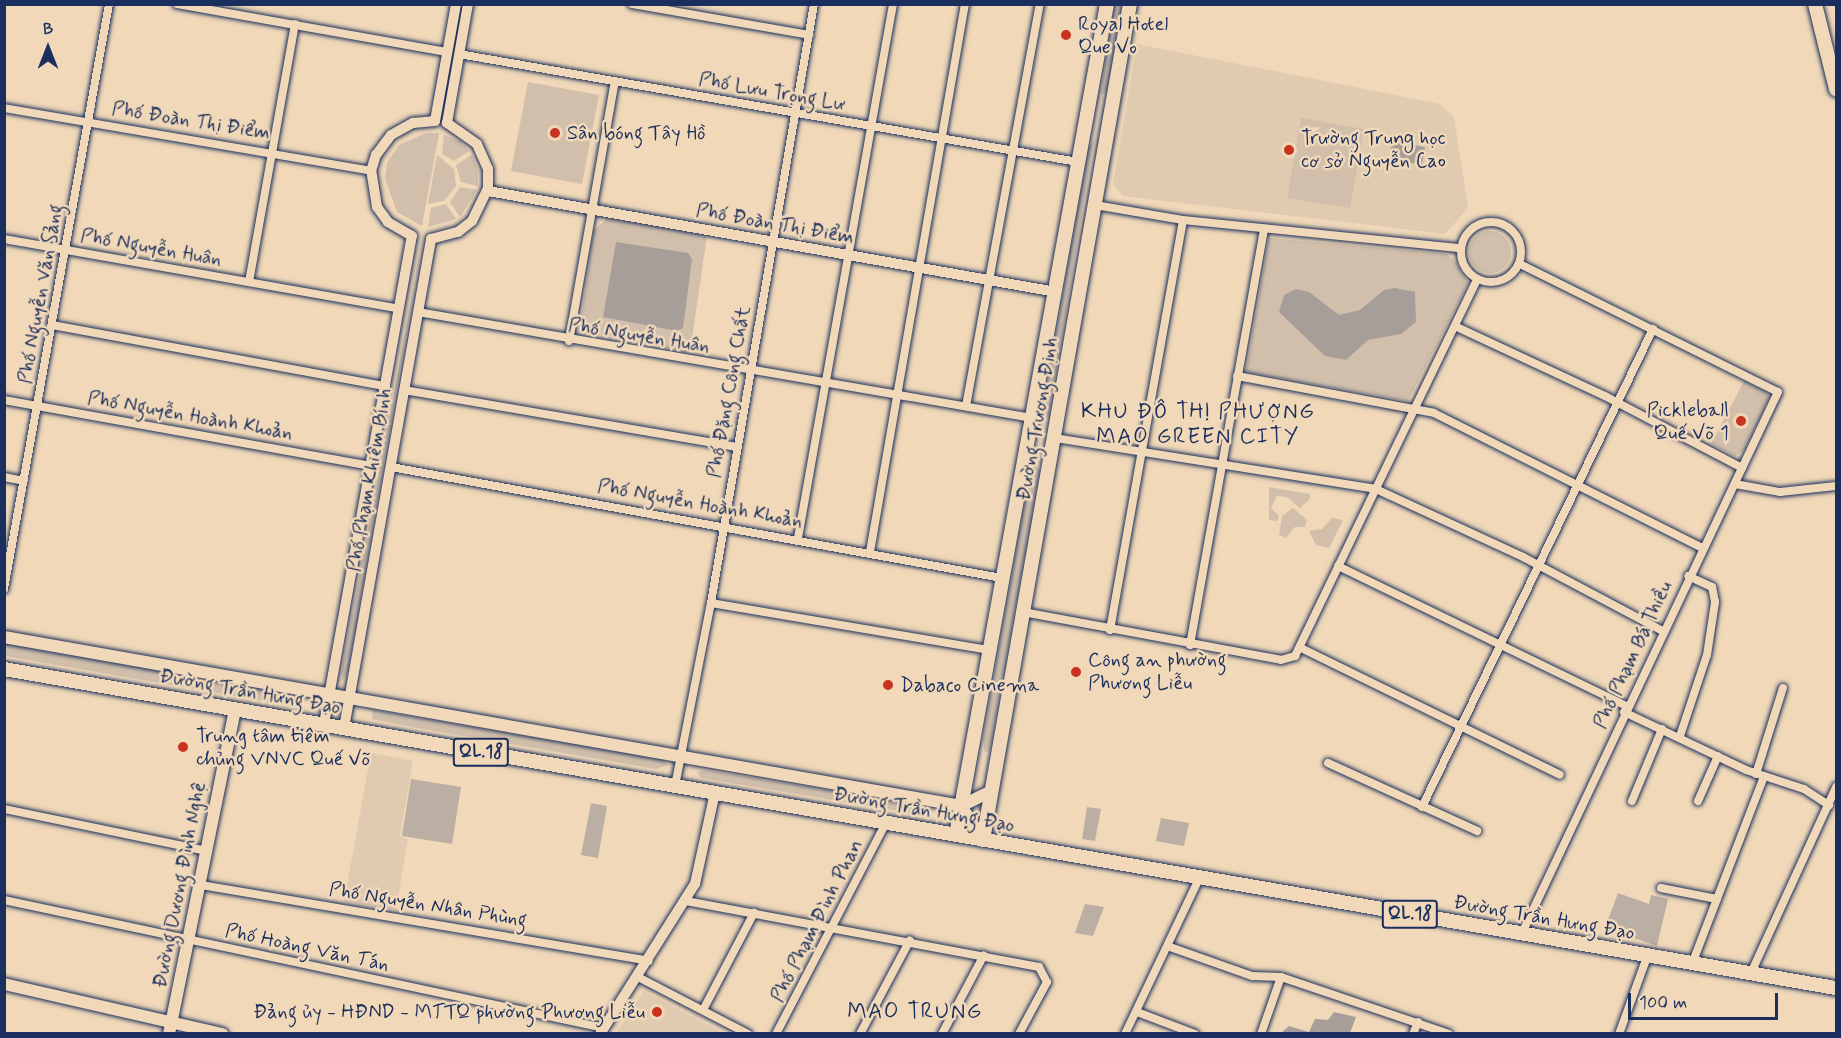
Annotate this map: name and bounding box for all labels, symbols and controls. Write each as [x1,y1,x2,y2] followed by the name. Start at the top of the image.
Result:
[1078,12,1168,59] place label: Royal Hotel Que Vo
[18,18,78,78] north arrow
[43,19,53,40] text: B
[1059,28,1073,42] marker: Royal Hotel Que Vo
[697,67,847,117] street label: Phố Lưu Trọng Lư
[111,97,271,145] street label: Phố Đoàn Thị Điểm
[567,121,704,145] place label: Sân bóng Tây Hồ
[548,126,562,140] marker: Sân bóng Tây Hồ
[1301,126,1448,173] place label: Trường Trung học cơ sở Nguyễn Cao
[1282,143,1296,157] marker: Trường Trung học cơ sở Nguyễn Cao
[695,198,855,250] street label: Phố Đoàn Thị Điểm
[13,202,69,386] street label: Phố Nguyễn Văn Sảng
[78,224,224,272] street label: Phố Nguyễn Huân
[702,302,756,482] street label: Phố Đặng Công Chất
[566,313,712,359] street label: Phố Nguyễn Huân
[1012,336,1064,502] street label: Đường Trương Định
[342,385,398,575] street label: Phố Phạm Khiêm Bính
[84,386,296,446] street label: Phố Nguyễn Hoành Khoản
[1647,398,1729,445] place label: Pickleball Quế Võ 1
[1084,399,1312,451] district label: KHU ĐÔ THỊ PHƯỢNG MAO GREEN CITY
[1734,414,1748,428] marker: Pickleball Quế Võ 1
[594,474,806,534] street label: Phố Nguyễn Hoành Khoản
[1588,577,1678,733] street label: Phố Phạm Bá Thiều
[1088,648,1221,695] place label: Công an phường Phương Liễu
[158,664,342,720] street label: Đường Trần Hưng Đạo
[1069,665,1083,679] marker: Công an phường Phương Liễu
[900,673,1039,697] place label: Dabaco Cinema
[881,678,895,692] marker: Dabaco Cinema
[196,724,373,771] place label: Trung tâm tiêm chủng VNVC Quế Võ
[452,737,510,767] road number: QL.18
[174,738,192,756] marker: Trung tâm tiêm chủng VNVC Quế Võ
[148,781,212,989] street label: Đường Dương Đình Nghệ
[832,782,1016,838] street label: Đường Trần Hưng Đạo
[765,834,869,1008] street label: Phố Phạm Đình Phan
[326,877,530,933] street label: Phố Nguyễn Nhân Phùng
[1452,890,1636,946] street label: Đường Trần Hưng Đạo
[1382,899,1438,929] road number: QL.18
[225,919,389,977] street label: Phố Hoàng Văn Tán
[1631,981,1781,1019] scale bar
[1639,991,1687,1015] text: 100 m
[253,1000,645,1024] place label: Đảng ủy - HĐND - MTTQ phường Phương Liễu
[848,1000,982,1026] district label: MAO TRUNG
[650,1005,664,1019] marker: Đảng ủy - HĐND - MTTQ phường Phương Liễu

